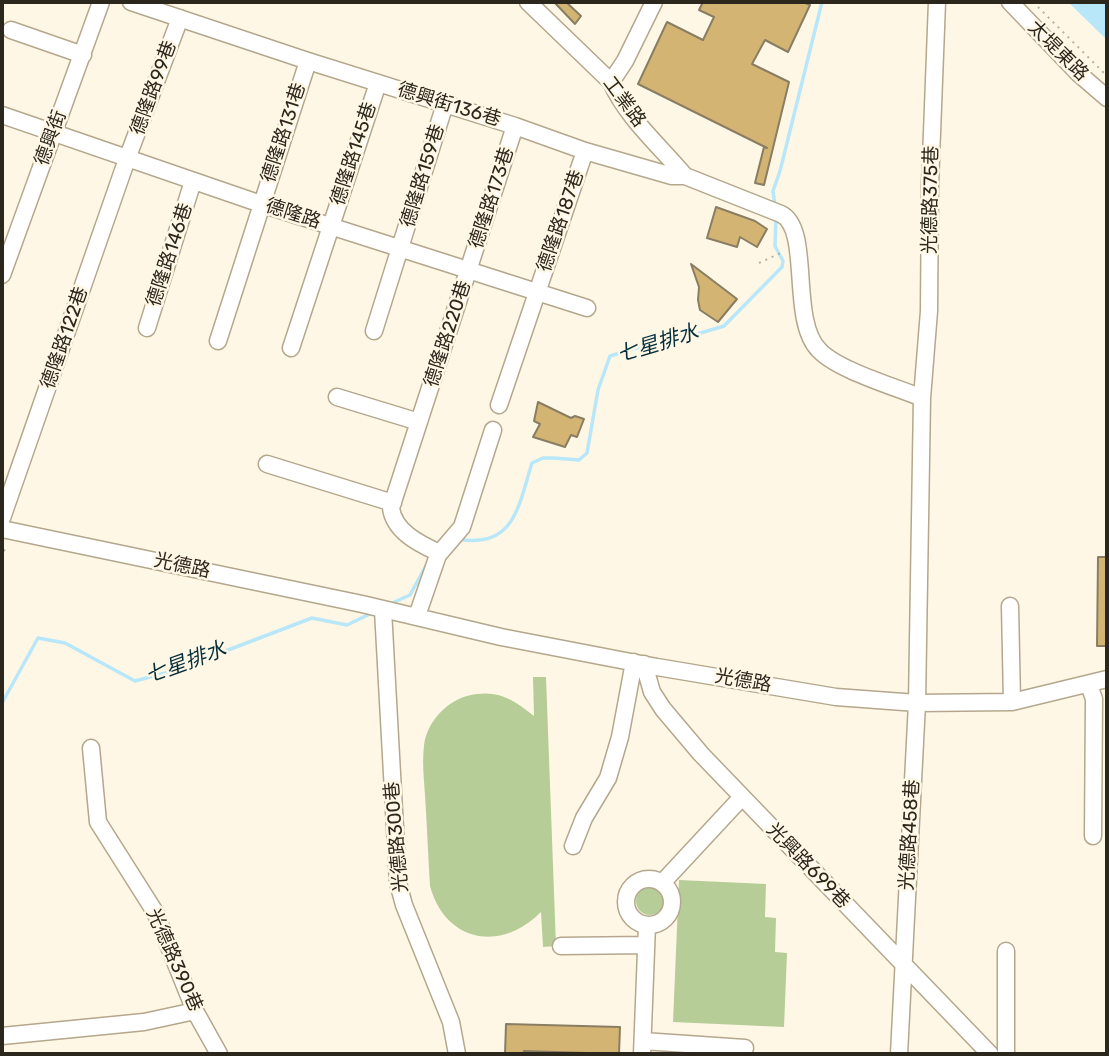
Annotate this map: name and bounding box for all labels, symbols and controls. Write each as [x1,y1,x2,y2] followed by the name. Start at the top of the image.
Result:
[1023,16,1093,86] street label: 太堤東路
[126,38,182,138] street label: 德隆路99巷
[598,72,650,132] street label: 工業路
[395,78,503,132] street label: 德興街136巷
[257,80,311,186] street label: 德隆路131巷
[327,99,381,209] street label: 德隆路145巷
[31,107,71,169] street label: 德興街
[397,122,449,230] street label: 德隆路159巷
[465,144,519,252] street label: 德隆路173巷
[919,146,943,254] street label: 光德路375巷
[533,167,589,275] street label: 德隆路187巷
[262,194,324,234] street label: 德隆路
[143,200,197,310] street label: 德隆路146巷
[420,278,476,390] street label: 德隆路220巷
[37,284,93,392] street label: 德隆路122巷
[614,320,702,368] water label: 七星排水
[152,549,212,583] street label: 光德路
[142,637,230,689] water label: 七星排水
[713,665,773,697] street label: 光德路
[896,779,924,891] street label: 光德路458巷
[381,780,413,894] street label: 光德路300巷
[762,819,854,913] street label: 光興路699巷
[141,905,207,1015] street label: 光德路390巷

